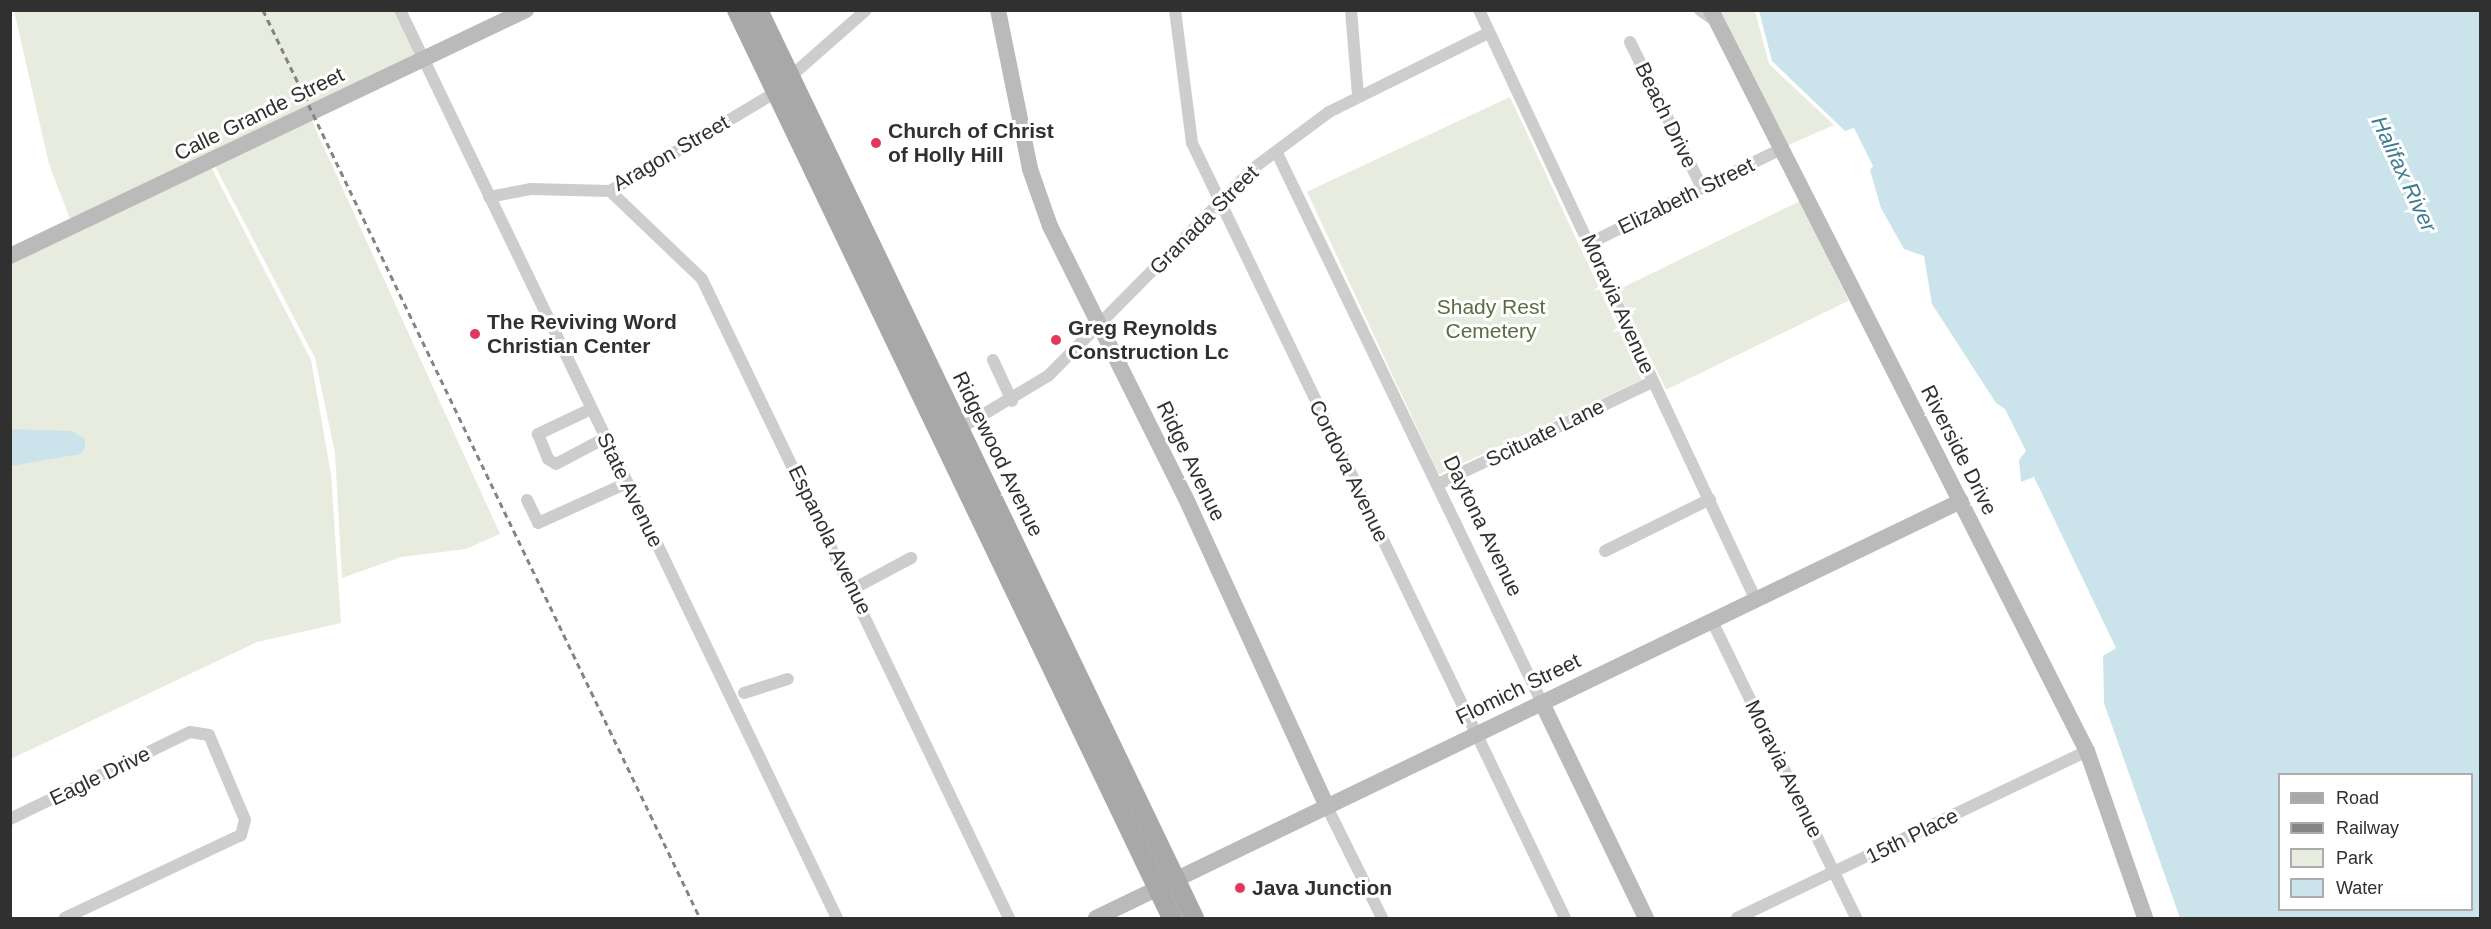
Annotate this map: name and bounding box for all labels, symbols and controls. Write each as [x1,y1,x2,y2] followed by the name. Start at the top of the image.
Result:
[1630,58,1702,172] street label: Beach Drive
[170,62,348,166] street label: Calle Grande Street
[609,110,733,196] street label: Aragon Street
[2366,112,2442,236] water label: Halifax River
[888,118,1054,168] place label: Church of Christ of Holly Hill
[869,136,883,150] marker: Church of Christ of Holly Hill
[1614,152,1758,240] street label: Elizabeth Street
[1144,160,1264,280] street label: Granada Street
[1576,230,1660,378] street label: Moravia Avenue
[1437,294,1545,344] park label: Shady Rest Cemetery
[487,309,677,359] place label: The Reviving Word Christian Center
[1068,315,1229,365] place label: Greg Reynolds Construction Lc
[468,327,482,341] marker: The Reviving Word Christian Center
[1049,333,1063,347] marker: Greg Reynolds Construction Lc
[947,367,1049,541] street label: Ridgewood Avenue
[1915,381,2003,519] street label: Riverside Drive
[1482,394,1608,472] street label: Scituate Lane
[1303,395,1395,547] street label: Cordova Avenue
[1151,396,1231,526] street label: Ridge Avenue
[591,428,669,552] street label: State Avenue
[1438,451,1528,601] street label: Daytona Avenue
[783,461,877,619] street label: Espanola Avenue
[1452,648,1584,730] street label: Flomich Street
[1739,695,1829,843] street label: Moravia Avenue
[46,741,154,811] street label: Eagle Drive
[2278,773,2473,911] legend
[2336,788,2379,808] text: Road
[1862,803,1962,869] street label: 15th Place
[2336,818,2399,838] text: Railway
[2336,848,2373,868] text: Park
[1252,875,1392,901] place label: Java Junction
[2336,878,2383,898] text: Water
[1233,881,1247,895] marker: Java Junction

